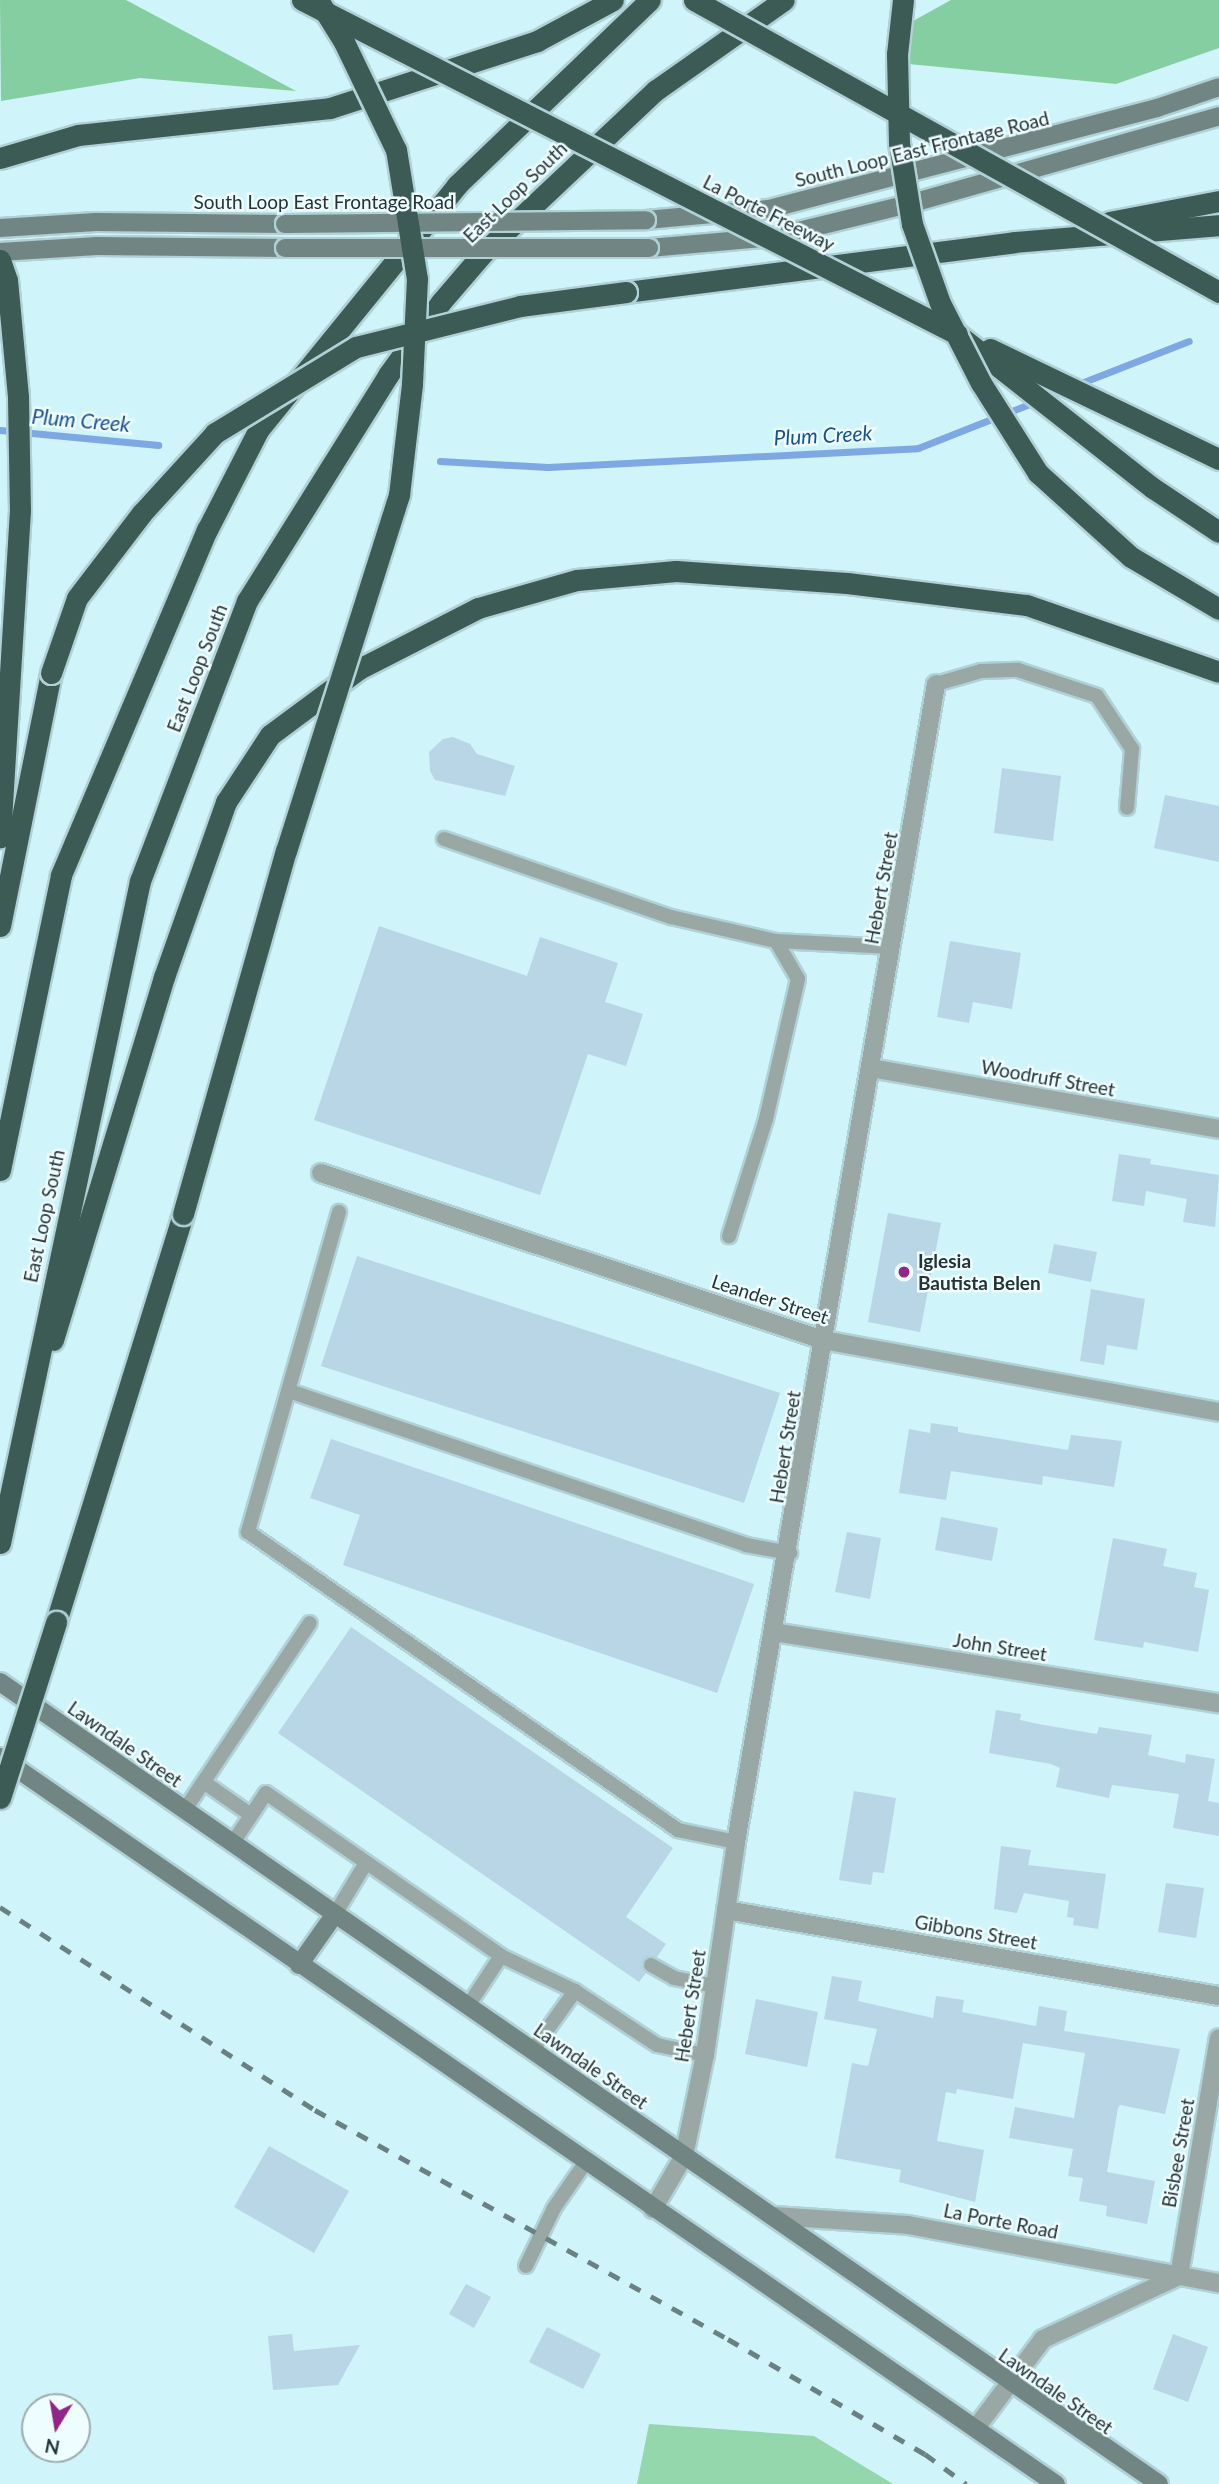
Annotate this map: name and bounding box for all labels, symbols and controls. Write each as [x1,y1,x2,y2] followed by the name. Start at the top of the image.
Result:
[793,106,1051,192] street label: South Loop East Frontage Road
[458,137,572,247] street label: East Loop South
[699,170,839,256] street label: La Porte Freeway
[194,191,454,213] street label: South Loop East Frontage Road
[31,403,131,437] water label: Plum Creek
[773,420,873,450] water label: Plum Creek
[162,601,232,735] street label: East Loop South
[860,830,902,946] street label: Hebert Street
[979,1055,1117,1101] street label: Woodruff Street
[19,1147,69,1285] street label: East Loop South
[918,1250,1041,1294] place label: Iglesia Bautista Belen
[896,1264,912,1280] marker: Iglesia Bautista Belen
[709,1269,831,1329] street label: Leander Street
[765,1389,805,1505] street label: Hebert Street
[952,1628,1048,1666] street label: John Street
[64,1696,186,1792] street label: Lawndale Street
[913,1910,1039,1954] street label: Gibbons Street
[670,1948,710,2064] street label: Hebert Street
[530,2018,652,2114] street label: Lawndale Street
[1157,2097,1199,2209] street label: Bisbee Street
[942,2199,1060,2243] street label: La Porte Road
[995,2343,1117,2439] street label: Lawndale Street
[21,2393,91,2463] north arrow
[43,2434,62,2460] text: N

